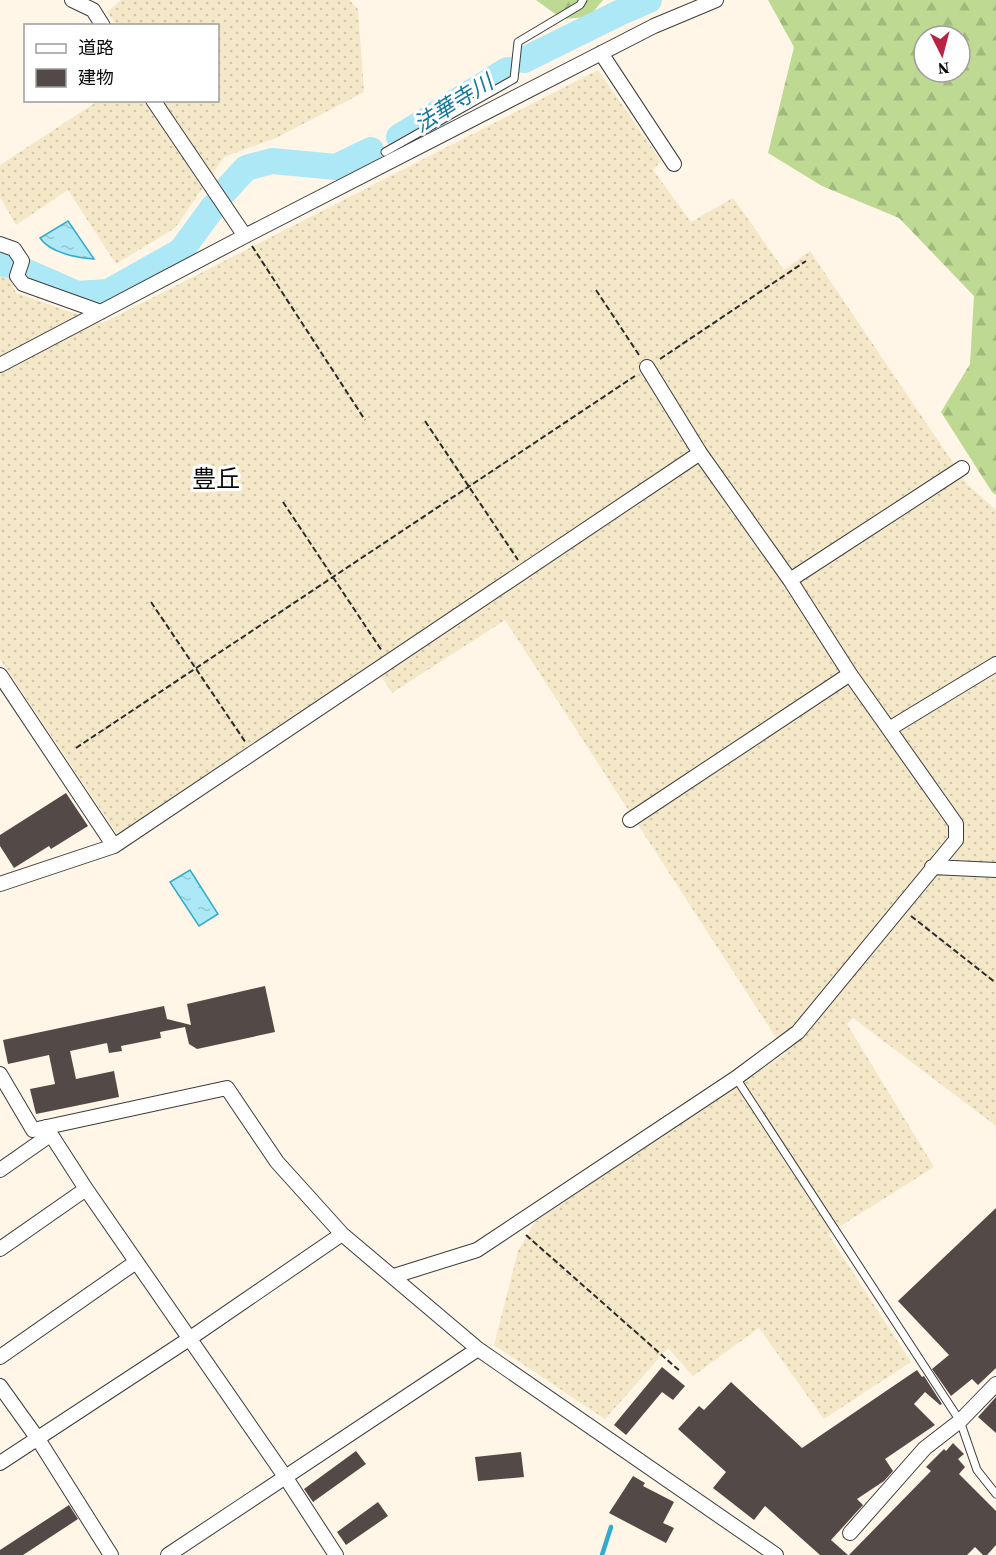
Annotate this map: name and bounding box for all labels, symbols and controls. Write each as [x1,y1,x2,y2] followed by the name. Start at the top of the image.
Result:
[24,24,219,102] legend
[912,24,972,84] north arrow
[78,35,114,60] text: 道路
[936,57,951,81] text: N
[78,65,114,90] text: 建物
[408,66,500,139] water label: 法華寺川
[192,462,240,495] district label: 豊丘

